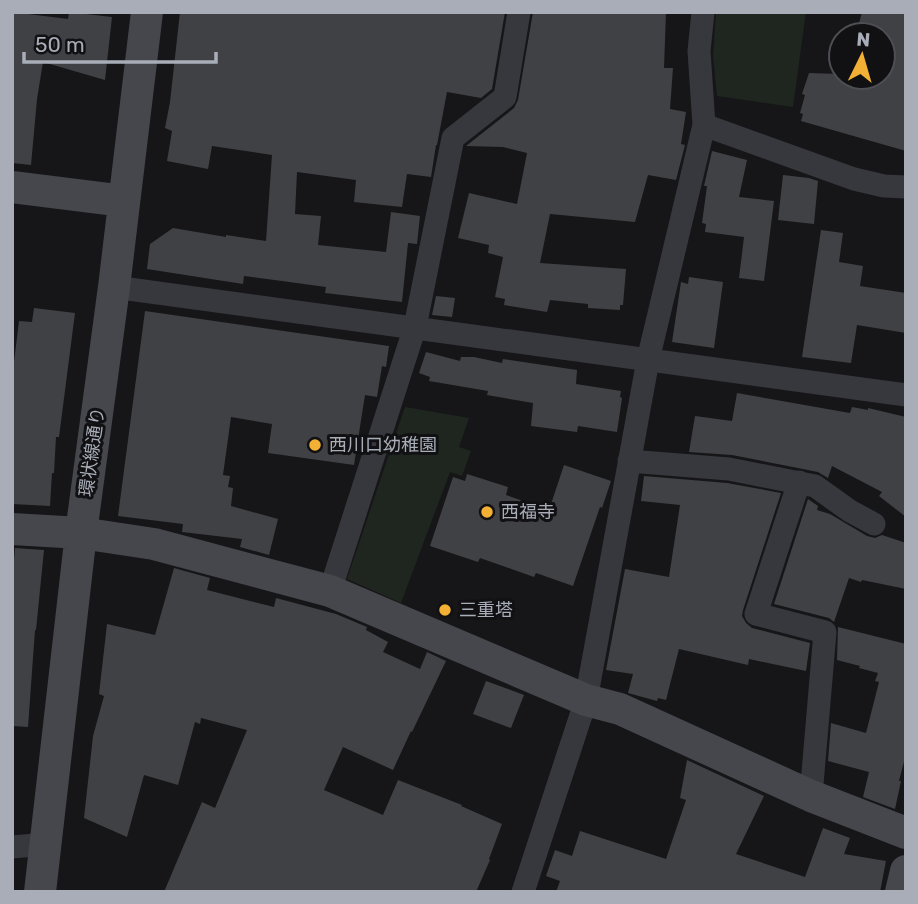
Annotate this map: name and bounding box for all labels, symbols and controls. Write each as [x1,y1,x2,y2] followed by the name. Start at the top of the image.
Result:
[24,21,217,65] scale bar
[827,21,897,91] north arrow
[856,28,871,52] text: N
[35,32,85,57] text: 50 m
[75,406,109,498] street label: 環状線通り
[329,434,437,456] place label: 西川口幼稚園
[307,437,323,453] marker: 西川口幼稚園
[501,501,555,523] place label: 西福寺
[479,504,495,520] marker: 西福寺
[459,599,513,621] place label: 三重塔
[437,602,453,618] marker: 三重塔

